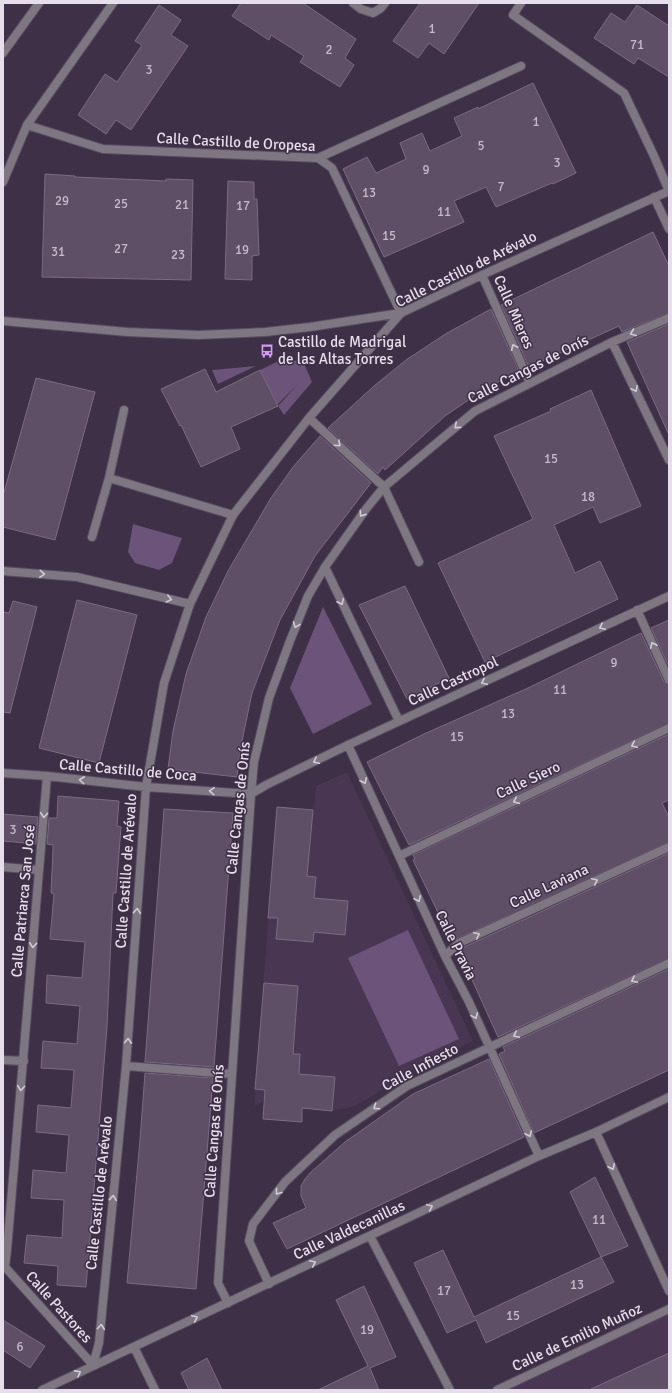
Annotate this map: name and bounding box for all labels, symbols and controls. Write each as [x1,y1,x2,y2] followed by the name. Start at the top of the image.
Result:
[428,21,436,37] house number: 1
[630,37,644,53] house number: 71
[325,42,333,58] house number: 2
[145,62,153,78] house number: 3
[532,114,540,130] house number: 1
[156,129,316,155] street label: Calle Castillo de Oropesa
[477,138,485,154] house number: 5
[553,155,561,171] house number: 3
[422,162,430,178] house number: 9
[497,179,505,195] house number: 7
[362,185,376,201] house number: 13
[55,193,69,209] house number: 29
[114,196,128,212] house number: 25
[175,197,189,213] house number: 21
[236,198,250,214] house number: 17
[437,204,451,220] house number: 11
[392,227,540,311] street label: Calle Castillo de Arévalo
[382,228,396,244] house number: 15
[114,241,128,257] house number: 27
[235,242,249,258] house number: 19
[51,244,65,260] house number: 31
[171,247,185,263] house number: 23
[490,272,538,352] street label: Calle Mieres
[630,328,637,336] one-way arrow
[464,330,592,407] street label: Calle Cangas de Onís
[278,333,406,368] place label: Castillo de Madrigal de las Altas Torres
[259,343,275,359] bus stop icon: Castillo de Madrigal de las Altas Torres
[511,344,519,352] one-way arrow
[630,385,638,393] one-way arrow
[454,421,461,428] one-way arrow
[333,440,341,447] one-way arrow
[544,451,558,467] house number: 15
[581,489,595,505] house number: 18
[359,510,367,517] one-way arrow
[39,570,45,579] one-way arrow
[166,595,172,603] one-way arrow
[337,598,344,606] one-way arrow
[293,621,301,629] one-way arrow
[599,622,606,630] one-way arrow
[650,642,658,649] one-way arrow
[405,652,501,710] street label: Calle Castropol
[610,655,618,671] house number: 9
[481,677,488,685] one-way arrow
[553,682,567,698] house number: 11
[501,706,515,722] house number: 13
[450,729,464,745] house number: 15
[222,740,254,875] street label: Calle Cangas de Onís
[630,740,638,748] one-way arrow
[58,755,198,785] street label: Calle Castillo de Coca
[312,756,320,764] one-way arrow
[493,757,563,803] street label: Calle Siero
[79,776,85,785] one-way arrow
[359,776,367,784] one-way arrow
[209,787,215,796] one-way arrow
[112,793,140,949] street label: Calle Castillo de Arévalo
[513,796,521,804] one-way arrow
[39,812,48,818] one-way arrow
[9,822,17,838] house number: 3
[7,824,39,978] street label: Calle Patriarca San José
[507,860,591,912] street label: Calle Laviana
[590,878,598,886] one-way arrow
[413,894,421,902] one-way arrow
[431,907,481,983] street label: Calle Pravia
[133,908,142,914] one-way arrow
[472,932,480,940] one-way arrow
[29,942,38,948] one-way arrow
[630,975,637,983] one-way arrow
[470,1011,478,1019] one-way arrow
[513,1030,520,1038] one-way arrow
[123,1038,132,1044] one-way arrow
[379,1039,462,1095] street label: Calle Infiesto
[200,1063,228,1198] street label: Calle Cangas de Onís
[17,1085,26,1091] one-way arrow
[373,1102,380,1110] one-way arrow
[82,1115,116,1271] street label: Calle Castillo de Arévalo
[524,1130,532,1137] one-way arrow
[607,1163,615,1170] one-way arrow
[276,1187,283,1194] one-way arrow
[108,1195,117,1201] one-way arrow
[290,1196,408,1264] street label: Calle Valdecanillas
[426,1204,434,1212] one-way arrow
[592,1212,606,1228] house number: 11
[309,1260,316,1268] one-way arrow
[22,1267,96,1347] street label: Calle Pastores
[570,1277,584,1293] house number: 13
[437,1283,451,1299] house number: 17
[509,1299,645,1375] street label: Calle de Emilio Muñoz
[506,1308,520,1324] house number: 15
[191,1315,199,1323] one-way arrow
[360,1322,374,1338] house number: 19
[96,1324,105,1330] one-way arrow
[16,1339,24,1355] house number: 6
[73,1371,81,1378] one-way arrow

